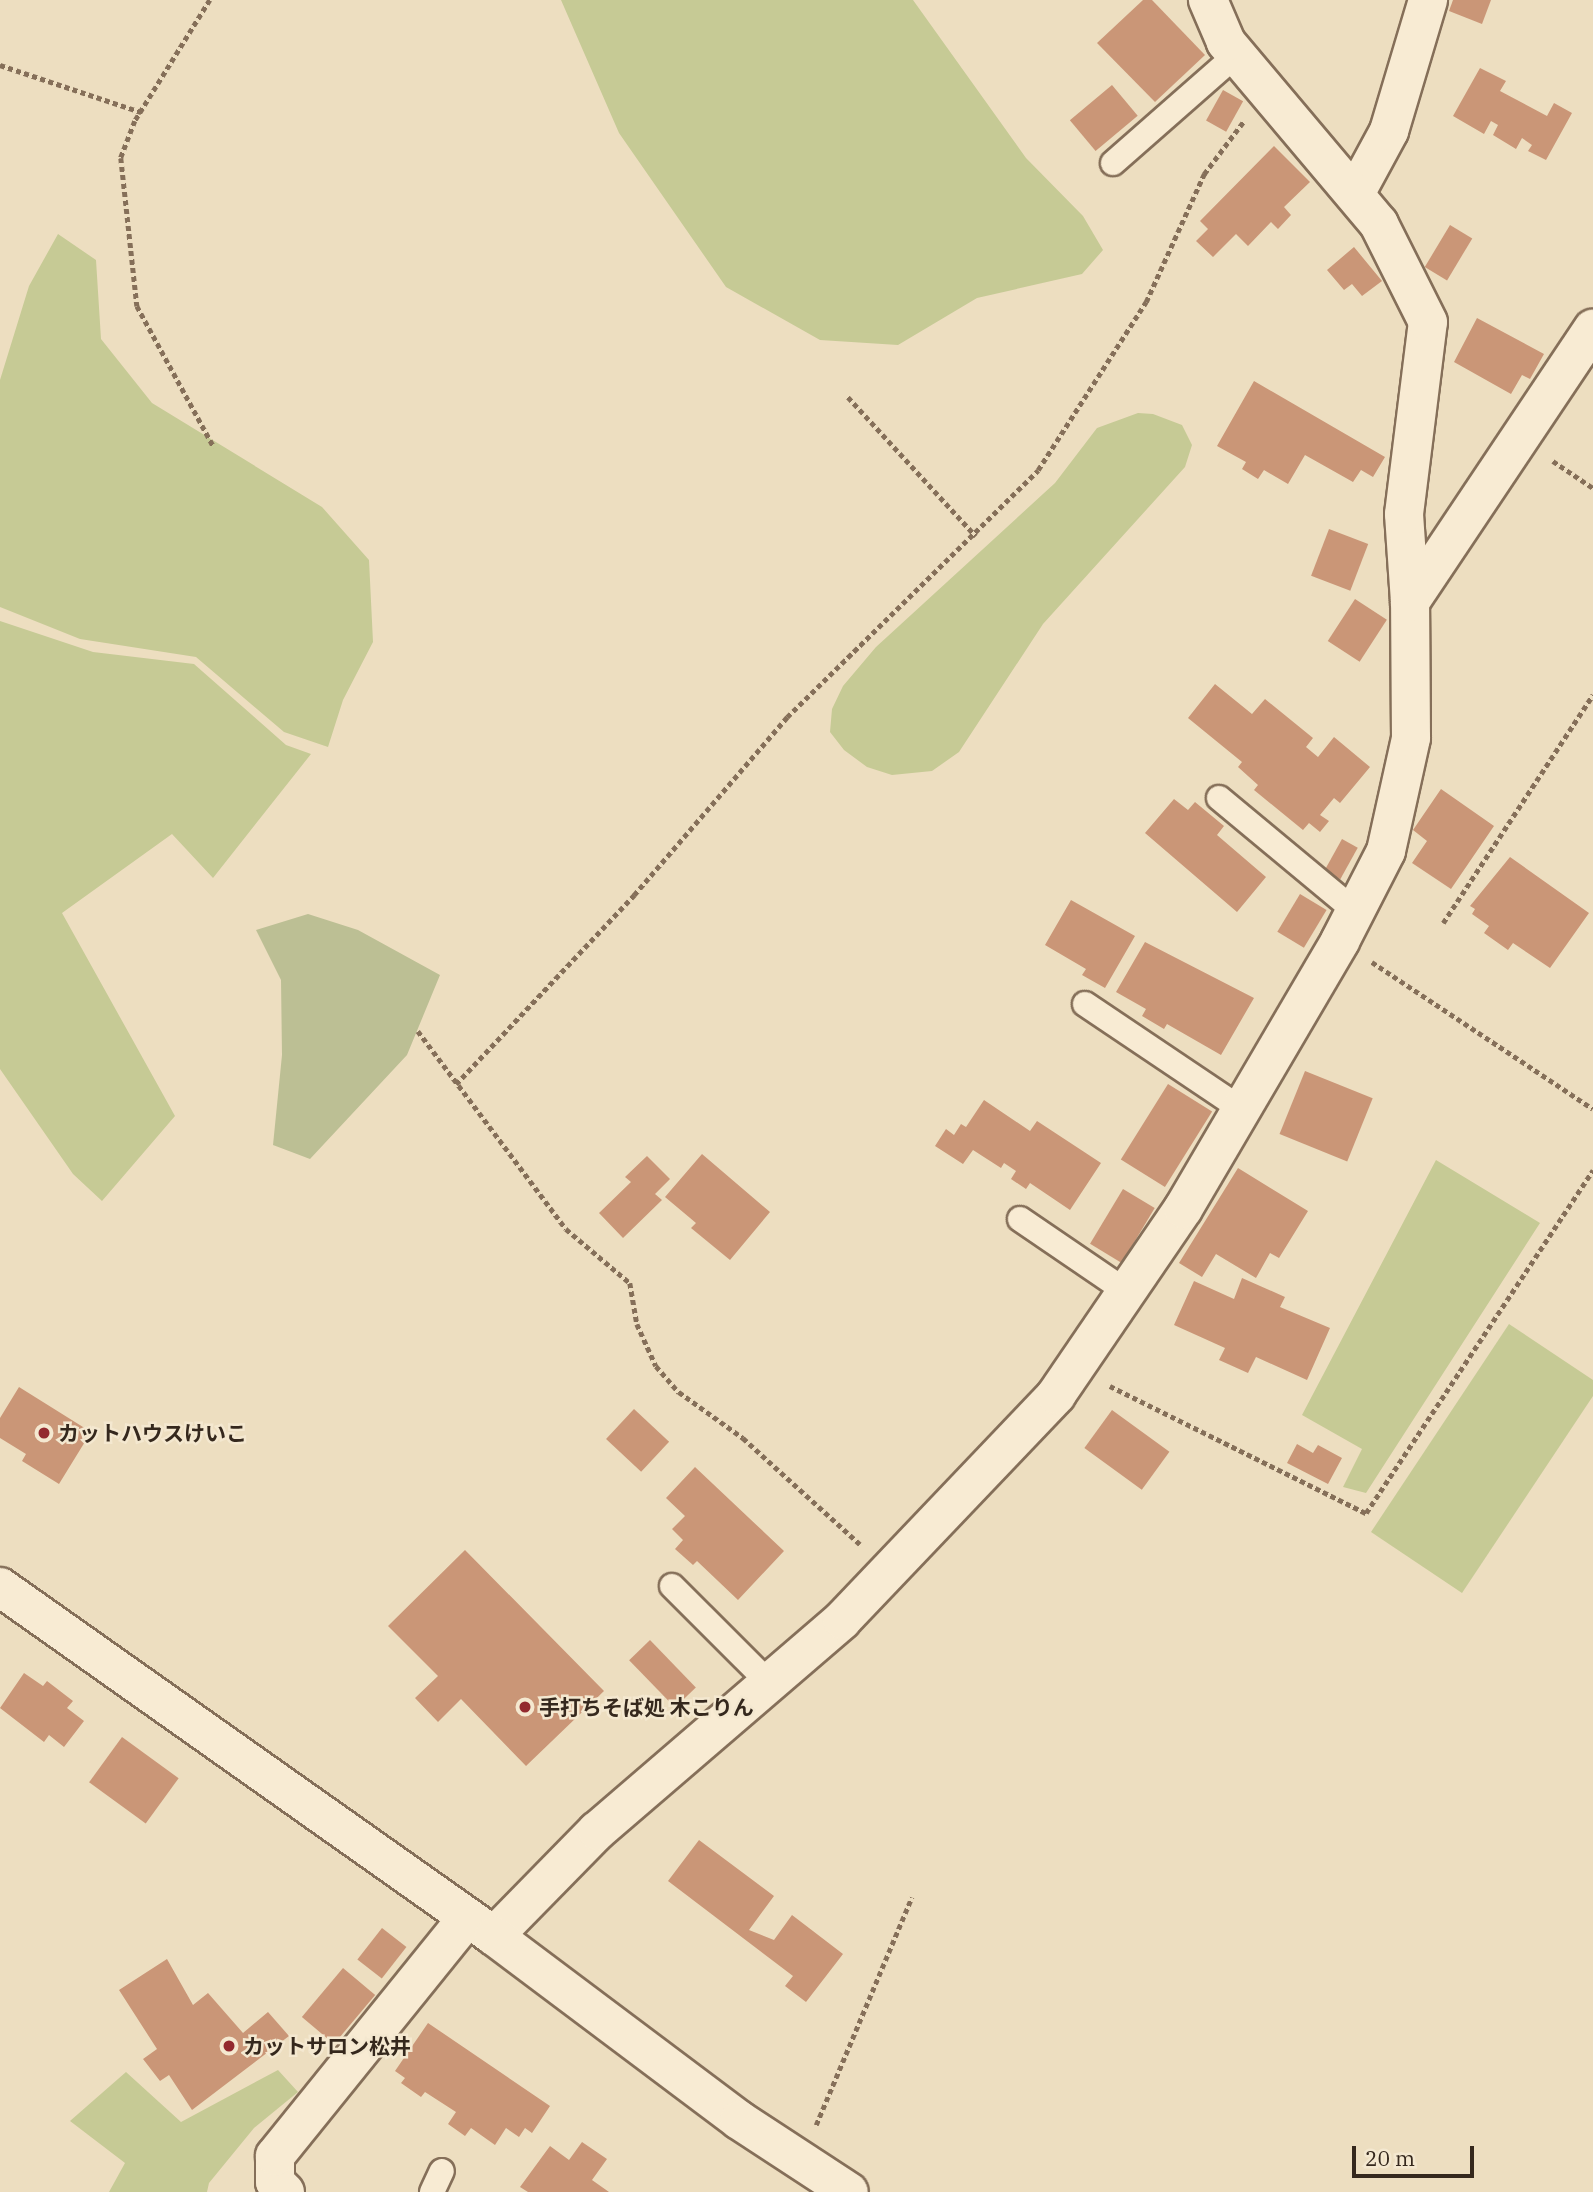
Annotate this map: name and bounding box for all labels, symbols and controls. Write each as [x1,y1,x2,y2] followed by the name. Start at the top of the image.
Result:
[58,1420,247,1446] place label: カットハウスけいこ
[36,1425,52,1441] marker: カットハウスけいこ
[539,1694,754,1720] place label: 手打ちそば処 木こりん
[517,1699,533,1715] marker: 手打ちそば処 木こりん
[243,2033,411,2059] place label: カットサロン松井
[221,2038,237,2054] marker: カットサロン松井
[1355,2132,1478,2176] scale bar
[1365,2144,1415,2172] text: 20 m

